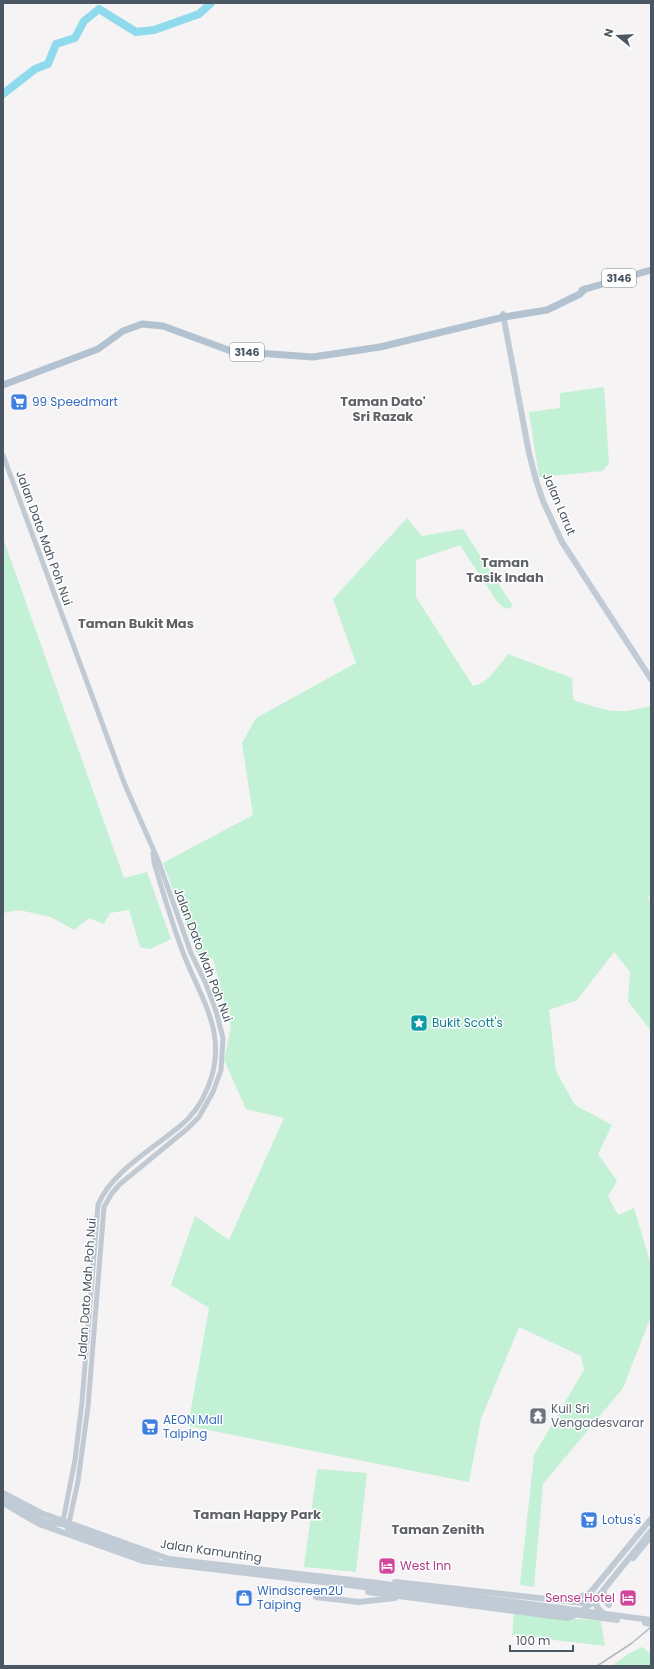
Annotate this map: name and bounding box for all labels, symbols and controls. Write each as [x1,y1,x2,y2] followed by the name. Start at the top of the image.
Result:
[598,16,638,56] north arrow
[600,26,617,39] text: N
[602,269,636,287] road number: 3146
[230,343,264,361] road number: 3146
[9,392,29,412] supermarket icon: 99 Speedmart
[340,392,426,426] district label: Taman Dato' Sri Razak
[32,393,118,410] place label: 99 Speedmart
[12,468,77,608] street label: Jalan Dato Mah Poh Nui
[539,470,580,538] street label: Jalan Larut
[466,553,544,587] district label: Taman Tasik Indah
[78,614,194,633] district label: Taman Bukit Mas
[170,885,237,1024] street label: Jalan Dato Mah Poh Nui
[409,1013,429,1033] place icon: Bukit Scott's
[432,1014,503,1031] place label: Bukit Scott's
[73,1217,100,1360] street label: Jalan Dato Mah Poh Nui
[551,1400,645,1431] place label: Kuil Sri Vengadesvarar
[528,1406,548,1426] temple icon: Kuil Sri Vengadesvarar
[163,1411,223,1442] place label: AEON Mall Taiping
[140,1417,160,1437] supermarket icon: AEON Mall Taiping
[193,1505,321,1524] district label: Taman Happy Park
[579,1510,599,1530] supermarket icon: Lotus's
[602,1511,641,1528] place label: Lotus's
[391,1520,485,1539] district label: Taman Zenith
[159,1535,263,1566] street label: Jalan Kamunting
[377,1556,397,1576] hotel icon: West Inn
[400,1557,451,1574] place label: West Inn
[257,1582,343,1613] place label: Windscreen2U Taiping
[234,1588,254,1608] shop icon: Windscreen2U Taiping
[618,1588,638,1608] hotel icon: Sense Hotel
[545,1589,615,1606] place label: Sense Hotel
[510,1627,573,1653] scale bar
[516,1632,550,1649] text: 100 m

